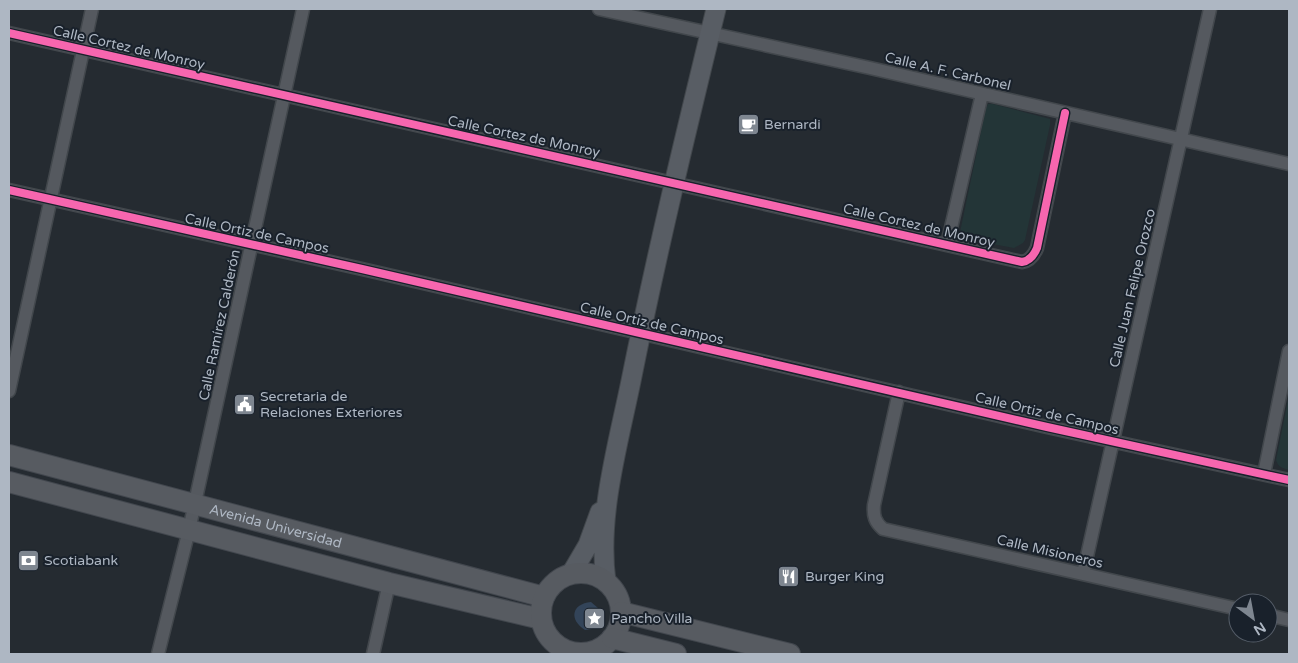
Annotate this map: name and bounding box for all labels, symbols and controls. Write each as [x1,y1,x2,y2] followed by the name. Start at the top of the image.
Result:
[51,22,207,73] street label: Calle Cortez de Monroy
[883,49,1013,94] street label: Calle A. F. Carbonel
[446,112,602,161] street label: Calle Cortez de Monroy
[736,112,760,136] cafe icon: Bernardi
[764,116,821,133] place label: Bernardi
[841,200,997,251] street label: Calle Cortez de Monroy
[1106,207,1159,369] street label: Calle Juan Felipe Orozco
[183,210,331,257] street label: Calle Ortiz de Campos
[195,248,244,402] street label: Calle Ramírez Calderón
[578,299,726,348] street label: Calle Ortiz de Campos
[260,388,403,421] place label: Secretaria de Relaciones Exteriores
[973,389,1121,438] street label: Calle Ortiz de Campos
[232,392,256,416] public building icon: Secretaria de Relaciones Exteriores
[208,501,344,552] street label: Avenida Universidad
[995,531,1105,572] street label: Calle Misioneros
[16,548,40,572] bank icon: Scotiabank
[44,552,118,569] place label: Scotiabank
[777,564,801,588] restaurant icon: Burger King
[805,568,884,585] place label: Burger King
[1228,593,1278,643] north arrow
[583,606,607,630] place icon: Pancho Villa
[611,610,692,627] place label: Pancho Villa
[1250,618,1269,639] text: N

